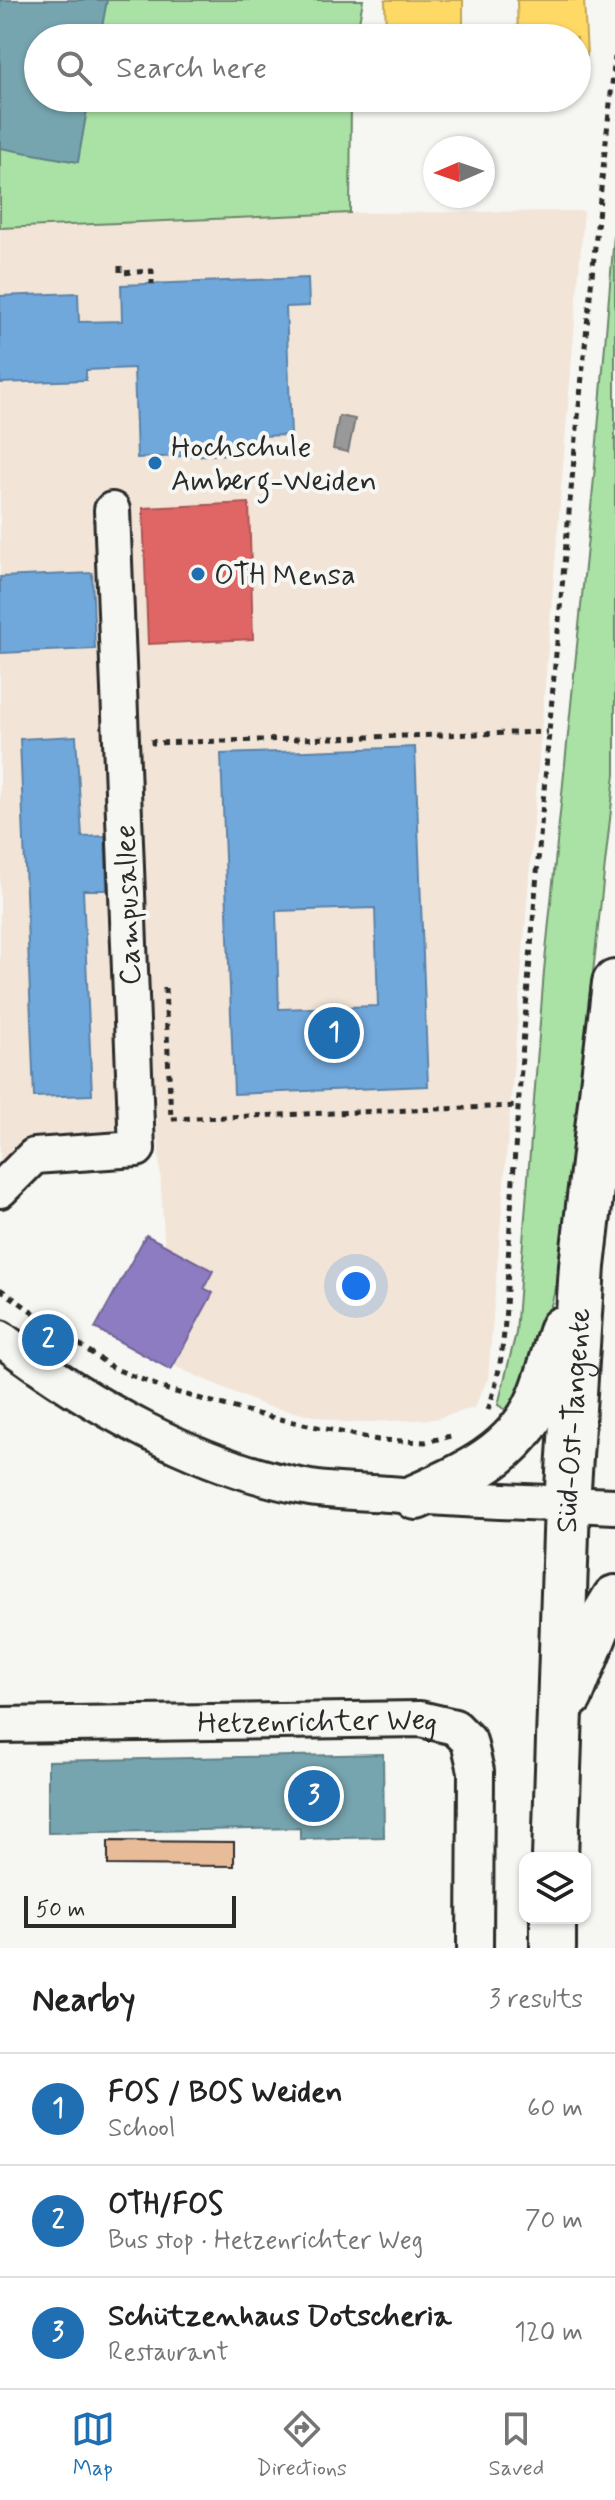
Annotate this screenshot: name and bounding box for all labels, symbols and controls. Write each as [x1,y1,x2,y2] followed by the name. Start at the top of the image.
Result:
[24,24,591,112] search box
[52,46,96,90] icon: search
[116,49,267,88] text: Search here
[423,136,495,208] north arrow
[171,428,377,504] place label: Hochschule Amberg-Weiden
[146,454,164,472] marker: Hochschule Amberg-Weiden
[214,556,356,595] place label: OTH Mensa
[189,565,207,583] marker: OTH Mensa
[106,824,151,986] street label: Campusallee
[308,1003,360,1063] pin: 1
[336,1266,376,1306] your location
[548,1307,600,1534] street label: Süd-Ost-Tangente
[22,1310,74,1370] pin: 2
[197,1701,442,1744] street label: Hetzenrichter Weg
[288,1766,340,1826] pin: 3
[519,1852,591,1924] map controls
[519,1852,591,1924] button: layers
[24,1892,236,1928] scale bar
[36,1896,85,1924] text: 50 m
[32,1978,136,2023] text: Nearby
[489,1983,583,2017] text: 3 results
[108,2073,343,2112] text: FOS / BOS Weiden
[52,2092,64,2126] text: 1
[527,2092,583,2126] text: 60 m
[108,2112,175,2146] text: School
[108,2185,224,2224] text: OTH/FOS
[52,2204,64,2238] text: 2
[525,2204,583,2238] text: 70 m
[108,2224,423,2258] text: Bus stop · Hetzenrichter Weg
[108,2297,451,2336] text: Schützenhaus Dotscheria
[52,2316,64,2350] text: 3
[514,2316,583,2350] text: 120 m
[108,2336,229,2370] text: Restaurant
[71,2407,115,2483] tab: Map
[256,2407,347,2483] tab: Directions
[489,2407,544,2483] tab: Saved

